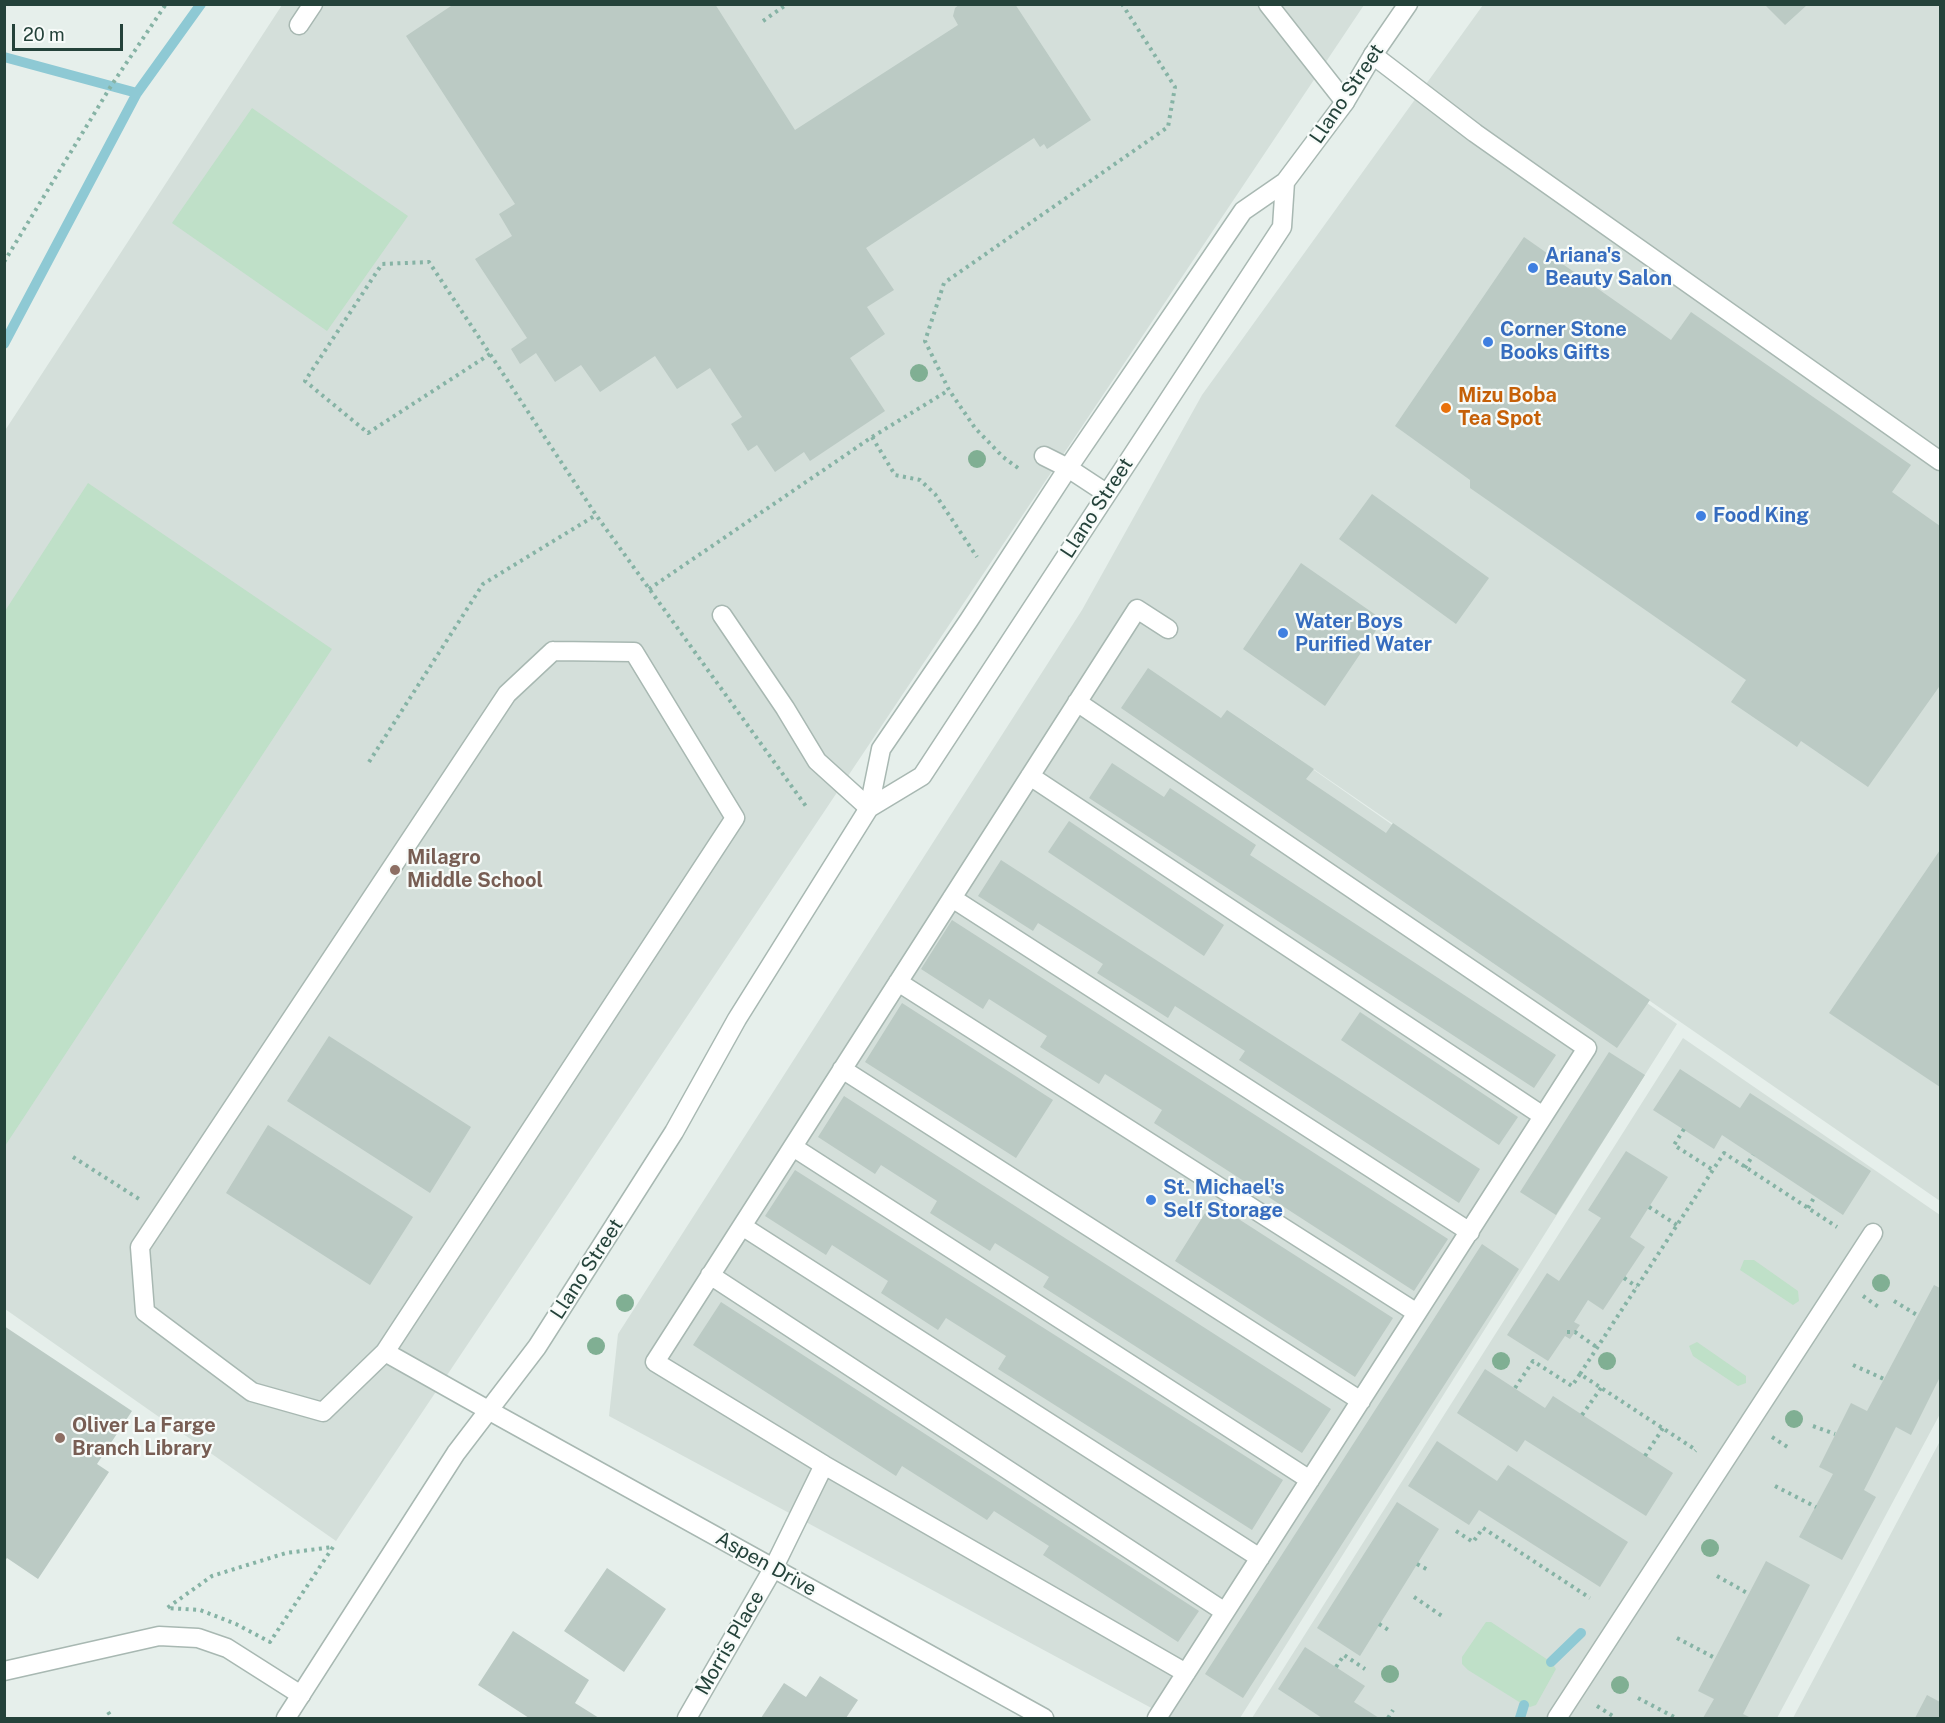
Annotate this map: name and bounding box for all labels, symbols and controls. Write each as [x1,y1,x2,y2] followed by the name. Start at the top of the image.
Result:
[15,12,126,50] scale bar
[23,24,65,45] text: 20 m
[1305,40,1389,148] street label: Llano Street
[1545,244,1672,291] place label: Ariana's Beauty Salon
[1526,261,1540,275] marker: Ariana's Beauty Salon
[1500,318,1627,365] place label: Corner Stone Books Gifts
[1481,335,1495,349] marker: Corner Stone Books Gifts
[1458,384,1557,431] place label: Mizu Boba Tea Spot
[1439,401,1453,415] marker: Mizu Boba Tea Spot
[1056,453,1138,563] street label: Llano Street
[1713,504,1809,528] place label: Food King
[1694,509,1708,523] marker: Food King
[1295,610,1432,657] place label: Water Boys Purified Water
[1276,626,1290,640] marker: Water Boys Purified Water
[407,846,543,893] place label: Milagro Middle School
[388,863,402,877] marker: Milagro Middle School
[1163,1176,1284,1223] place label: St. Michael's Self Storage
[1144,1193,1158,1207] marker: St. Michael's Self Storage
[546,1214,628,1324] street label: Llano Street
[72,1414,216,1461] place label: Oliver La Farge Branch Library
[53,1431,67,1445] marker: Oliver La Farge Branch Library
[711,1526,821,1602] street label: Aspen Drive
[691,1587,769,1699] street label: Morris Place

